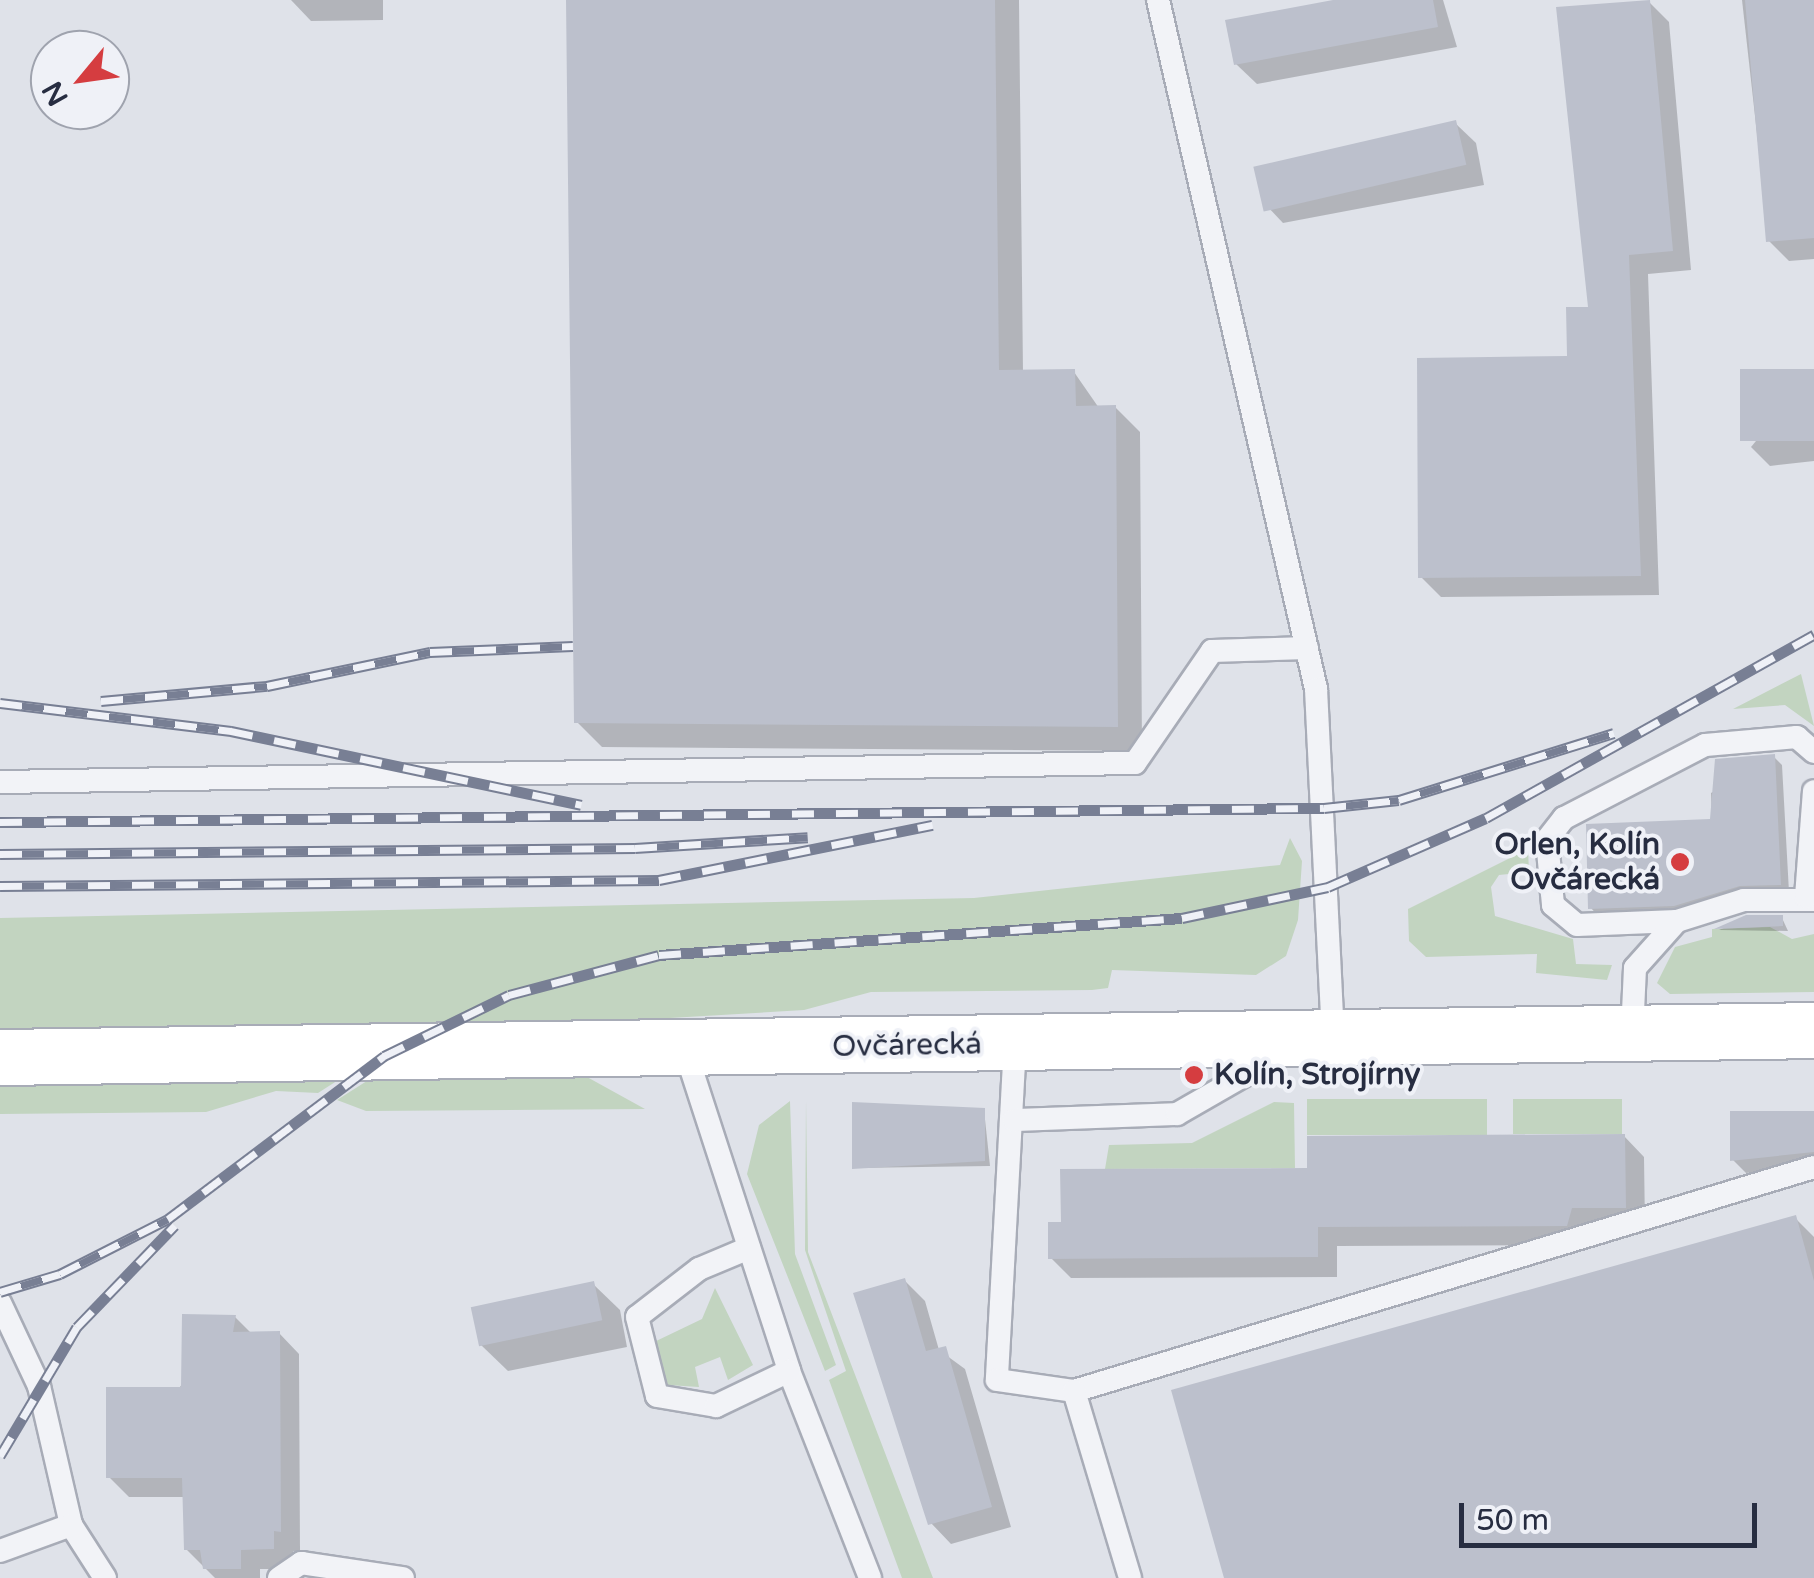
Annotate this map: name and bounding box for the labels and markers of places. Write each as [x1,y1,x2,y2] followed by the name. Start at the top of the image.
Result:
[1495,827,1660,898] place label: Orlen, Kolín Ovčárecká
[1669,851,1691,873] marker: Orlen, Kolín Ovčárecká
[1214,1057,1420,1093] place label: Kolín, Strojírny
[1183,1064,1205,1086] marker: Kolín, Strojírny

